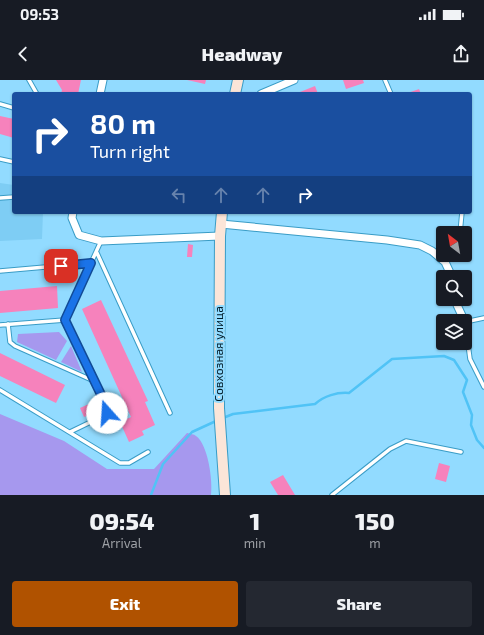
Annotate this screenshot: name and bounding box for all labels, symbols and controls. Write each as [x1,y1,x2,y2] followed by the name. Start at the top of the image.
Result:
[20,5,59,23] text: 09:53
[12,43,34,65] icon: back
[202,43,282,65] text: Headway
[450,43,472,65] icon: share
[90,106,156,140] text: 80 m
[24,108,76,160] icon: right
[90,140,170,162] text: Turn right
[168,184,190,206] icon: left
[210,184,232,206] icon: ahead
[252,184,274,206] icon: ahead
[294,184,316,206] icon: right
[436,226,472,262] north arrow
[436,226,472,350] map controls
[44,249,78,283] pin
[50,255,72,277] icon: arrive
[436,270,472,306] button: search
[211,306,226,402] street label: Совхозная улица
[436,314,472,350] button: layers
[86,392,128,434] position arrow
[89,506,155,535] text: 09:54
[249,506,260,535] text: 1
[355,506,395,535] text: 150
[102,535,142,551] text: Arrival
[244,535,266,551] text: min
[369,535,381,551] text: m
[12,581,238,627] button: Exit
[246,581,472,627] button: Share

